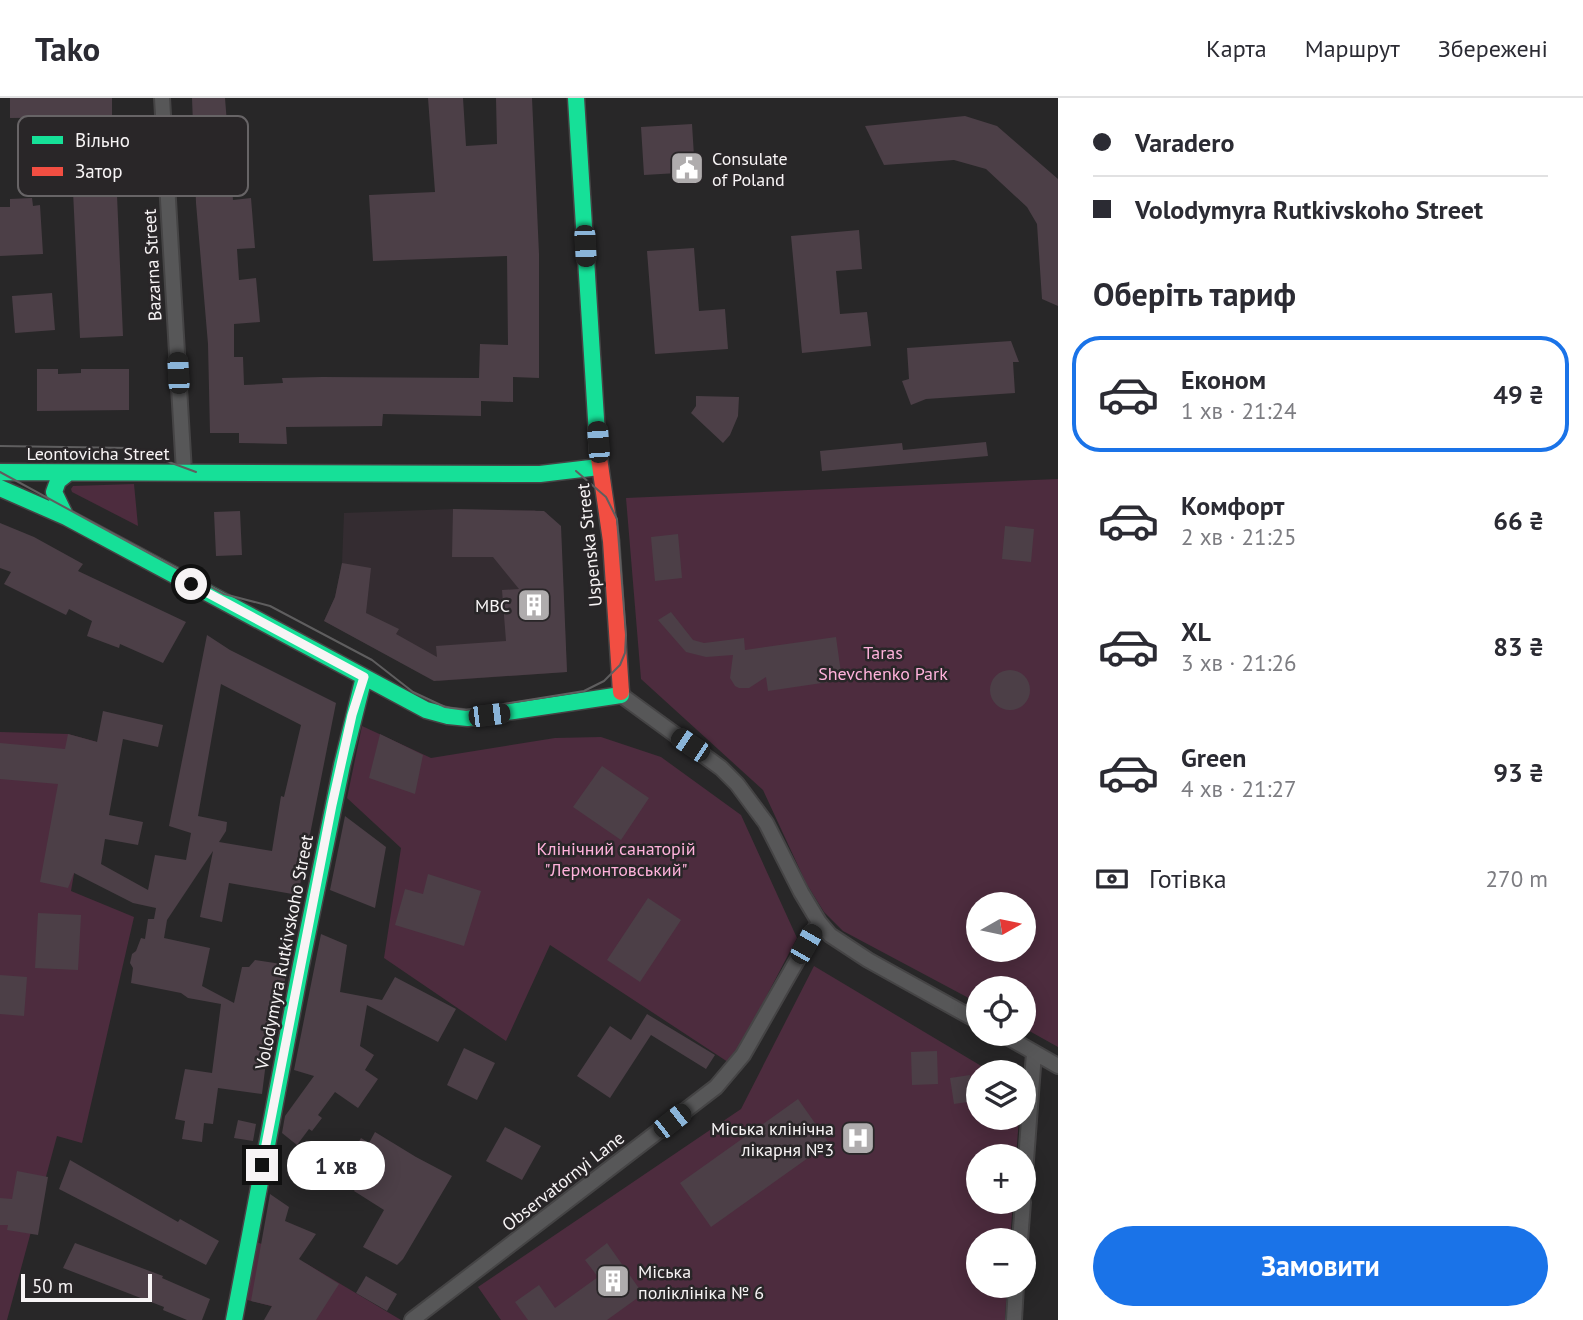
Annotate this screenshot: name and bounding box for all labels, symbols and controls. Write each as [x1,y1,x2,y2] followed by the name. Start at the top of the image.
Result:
[35,27,100,70] text: Tako
[1206,33,1267,64] text: Карта
[1305,33,1400,64] text: Маршрут
[1438,33,1548,64] text: Збережені
[18,116,248,196] legend
[1135,126,1234,159] text: Varadero
[75,128,130,152] text: Вільно
[712,147,788,191] place label: Consulate of Poland
[668,149,706,187] public building icon: Consulate of Poland
[75,159,122,183] text: Затор
[1135,193,1483,226] text: Volodymyra Rutkivskoho Street
[138,208,166,322] street label: Bazarna Street
[574,224,597,268] car
[1093,273,1296,315] text: Оберіть тариф
[167,351,190,395] car
[1097,363,1160,426] icon: car
[1181,363,1266,396] text: Економ
[1493,378,1544,411] text: 49 ₴
[1181,396,1297,425] text: 1 хв · 21:24
[587,420,610,464] car
[26,442,170,465] street label: Leontovicha Street
[571,482,607,608] street label: Uspenska Street
[1097,489,1160,552] icon: car
[1181,489,1284,522] text: Комфорт
[1493,504,1544,537] text: 66 ₴
[1181,522,1297,551] text: 2 хв · 21:25
[175,568,207,600] route start
[515,586,553,624] building icon: МВС
[475,594,510,617] place label: МВС
[1097,615,1160,678] icon: car
[1181,615,1211,648] text: XL
[1493,630,1544,663] text: 83 ₴
[818,641,948,685] park label: Taras Shevchenko Park
[1181,648,1297,677] text: 3 хв · 21:26
[467,702,512,728] car
[667,725,714,765] car
[1097,741,1160,804] icon: car
[1181,741,1246,774] text: Green
[1493,756,1544,789] text: 93 ₴
[1181,774,1297,803] text: 4 хв · 21:27
[250,832,318,1072] street label: Volodymyra Rutkivskoho Street
[536,837,696,881] park label: Клінічний санаторій "Лермонтовський"
[1093,860,1131,898] icon: cash
[1149,862,1227,895] text: Готівка
[1486,864,1548,893] text: 270 m
[966,892,1036,962] north arrow
[966,892,1036,1298] map controls
[787,921,826,967] car
[966,976,1036,1046] button: locate
[966,1060,1036,1130] button: layers
[649,1100,696,1142] car
[711,1117,834,1161] place label: Міська клінічна лікарня №3
[839,1119,877,1157] hospital icon: Міська клінічна лікарня №3
[497,1126,629,1236] street label: Observatornyi Lane
[286,1140,384,1190] callout: 1 хв
[966,1144,1036,1214] button: +
[246,1149,278,1181] route end
[315,1151,357,1180] text: 1 хв
[1093,1226,1548,1306] button: Замовити
[966,1228,1036,1298] button: −
[638,1260,764,1304] place label: Міська поліклініка № 6
[594,1262,632,1300] building icon: Міська поліклініка № 6
[21,1271,152,1303] scale bar
[32,1274,73,1298] text: 50 m

